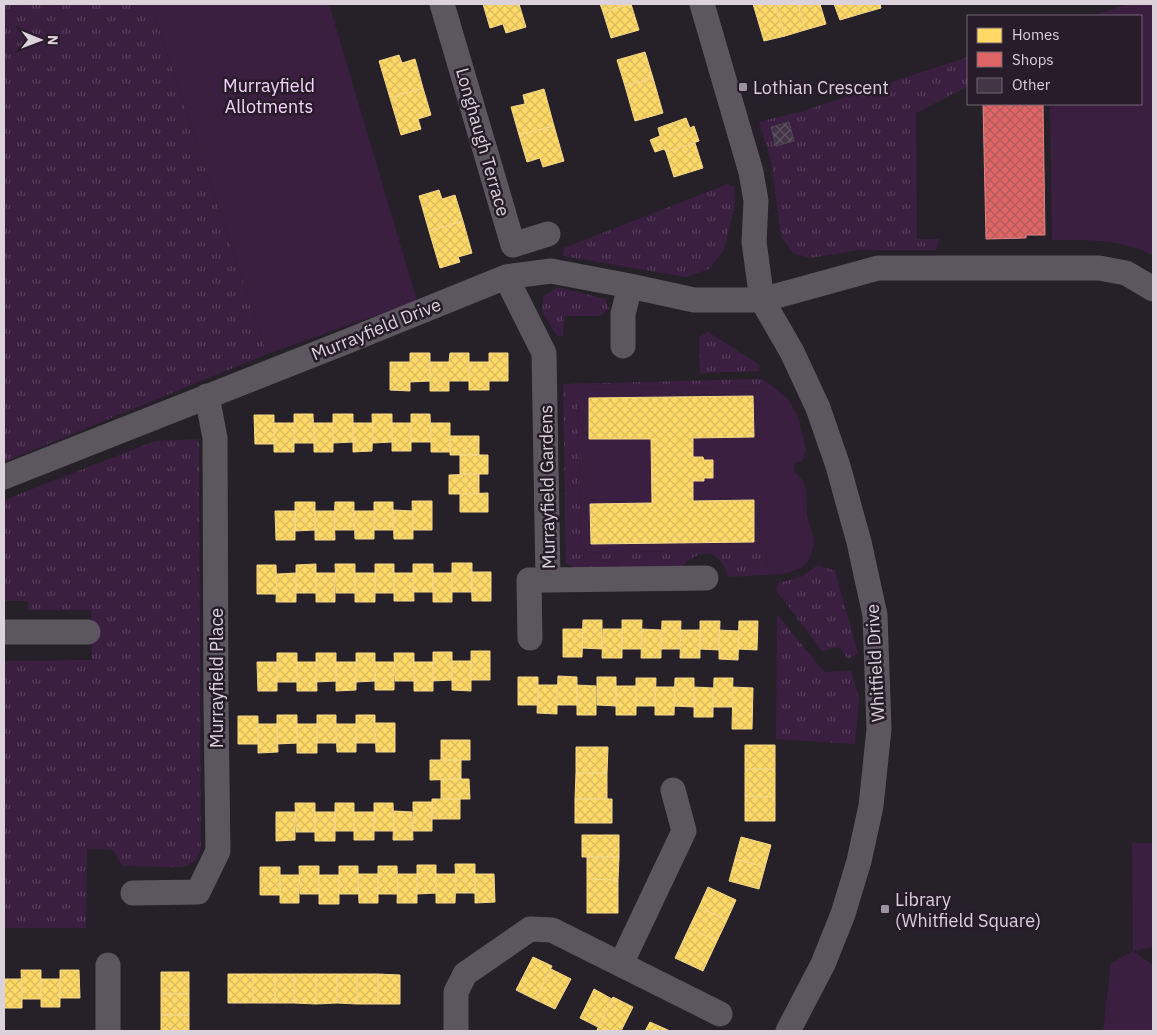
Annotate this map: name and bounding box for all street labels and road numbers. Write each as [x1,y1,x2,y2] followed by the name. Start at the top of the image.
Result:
[451,65,515,219] street label: Longhaugh Terrace
[308,292,444,366] street label: Murrayfield Drive
[534,405,560,569] street label: Murrayfield Gardens
[860,603,890,723] street label: Whitfield Drive
[205,608,228,748] street label: Murrayfield Place

